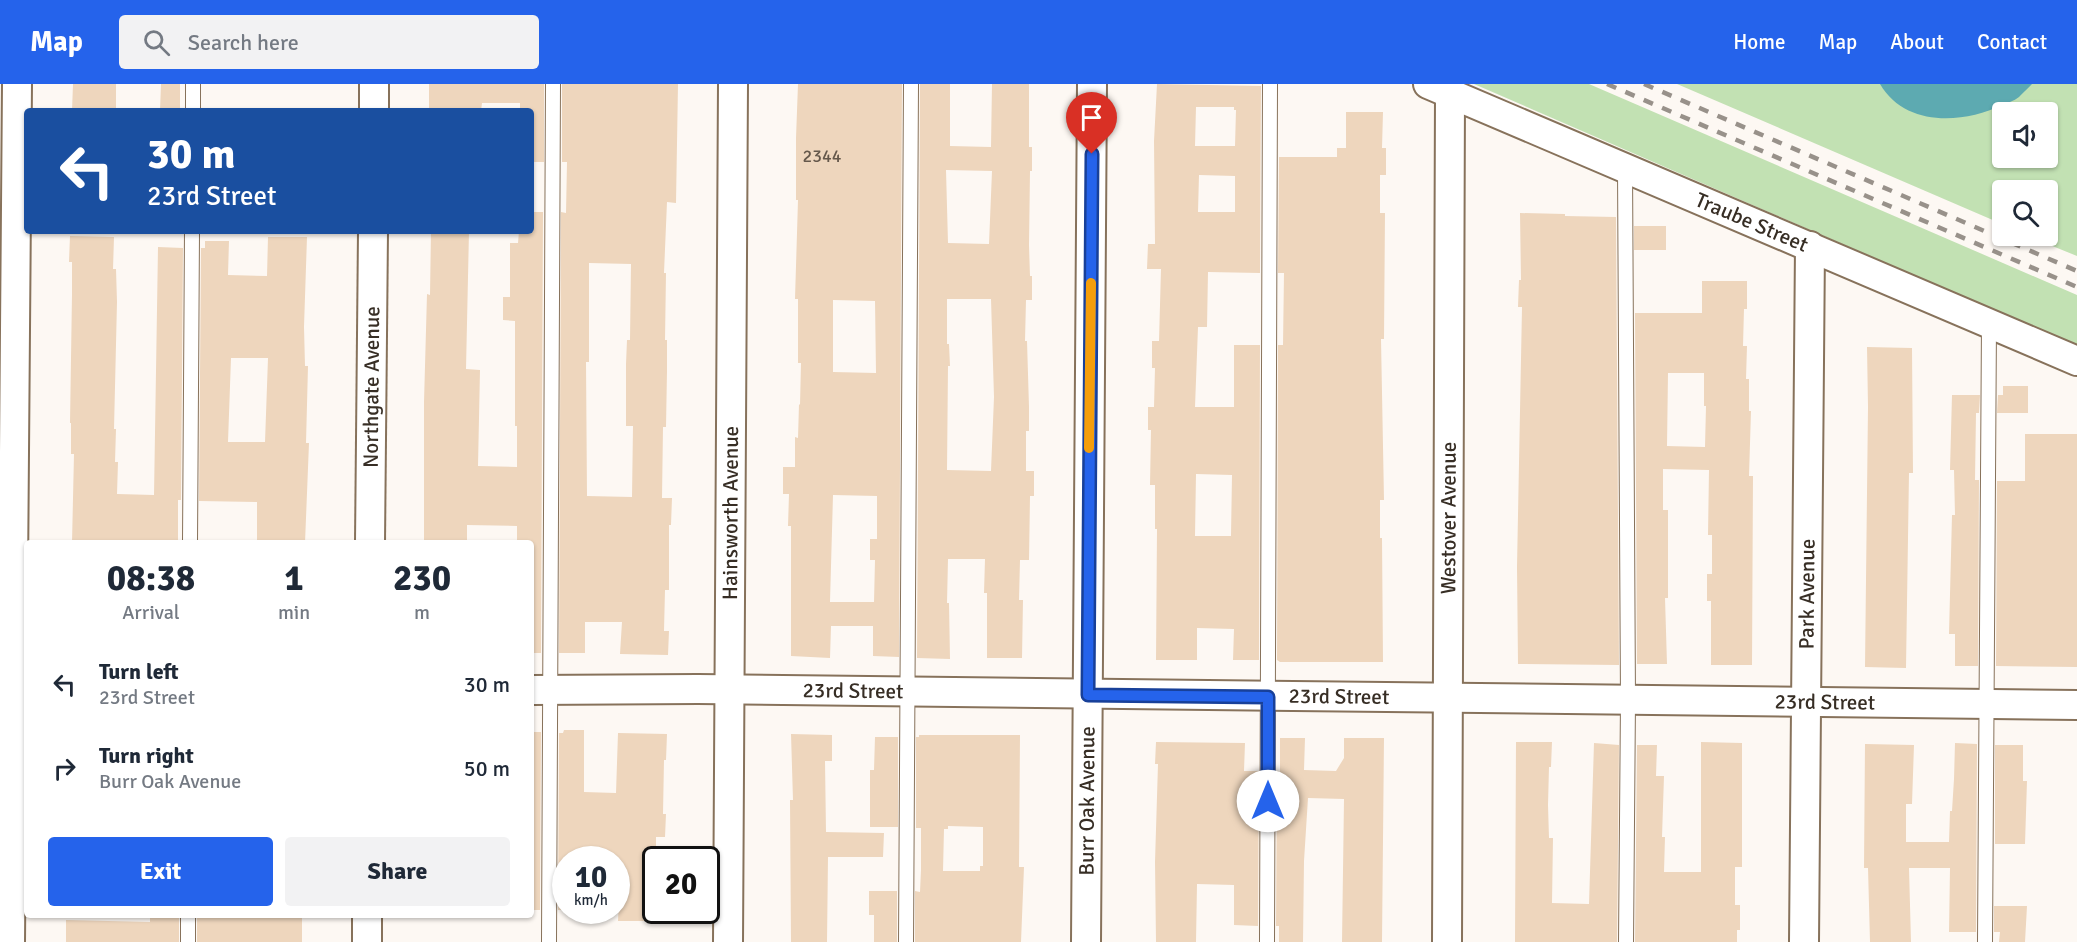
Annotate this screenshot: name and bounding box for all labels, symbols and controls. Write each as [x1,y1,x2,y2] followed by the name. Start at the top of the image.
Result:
[119,15,539,69] search box
[30,25,83,59] text: Map
[140,26,173,59] icon: search
[188,29,299,56] text: Search here
[1733,29,1786,55] text: Home
[1819,29,1857,55] text: Map
[1890,29,1944,55] text: About
[1977,29,2047,55] text: Contact
[1066,92,1117,154] pin
[1075,101,1108,134] icon: arrive
[1992,102,2058,246] map controls
[1992,102,2058,168] button: sound
[147,129,236,180] text: 30 m
[48,132,126,210] icon: left
[803,145,842,167] house number: 2344
[147,180,276,213] text: 23rd Street
[1992,180,2058,246] button: search
[1691,187,1812,258] street label: Traube Street
[358,306,385,468] street label: Northgate Avenue
[717,426,744,600] street label: Hainsworth Avenue
[1435,442,1462,594] street label: Westover Avenue
[1794,539,1820,649] street label: Park Avenue
[107,556,195,601] text: 08:38
[284,556,304,601] text: 1
[393,556,451,601] text: 230
[122,600,180,625] text: Arrival
[278,600,310,625] text: min
[414,600,430,625] text: m
[99,658,179,685] text: Turn left
[48,668,81,701] icon: left
[464,671,510,698] text: 30 m
[802,677,904,704] street label: 23rd Street
[1288,683,1389,710] street label: 23rd Street
[99,685,195,710] text: 23rd Street
[1774,688,1875,716] street label: 23rd Street
[1073,726,1101,876] street label: Burr Oak Avenue
[99,742,194,769] text: Turn right
[48,752,81,785] icon: right
[464,755,510,782] text: 50 m
[99,769,241,794] text: Burr Oak Avenue
[1236,769,1300,833] position arrow
[48,837,273,906] button: Exit
[285,837,510,906] button: Share
[642,846,720,924] speed limit sign: 20
[575,859,607,896] text: 10
[574,891,608,909] text: km/h

